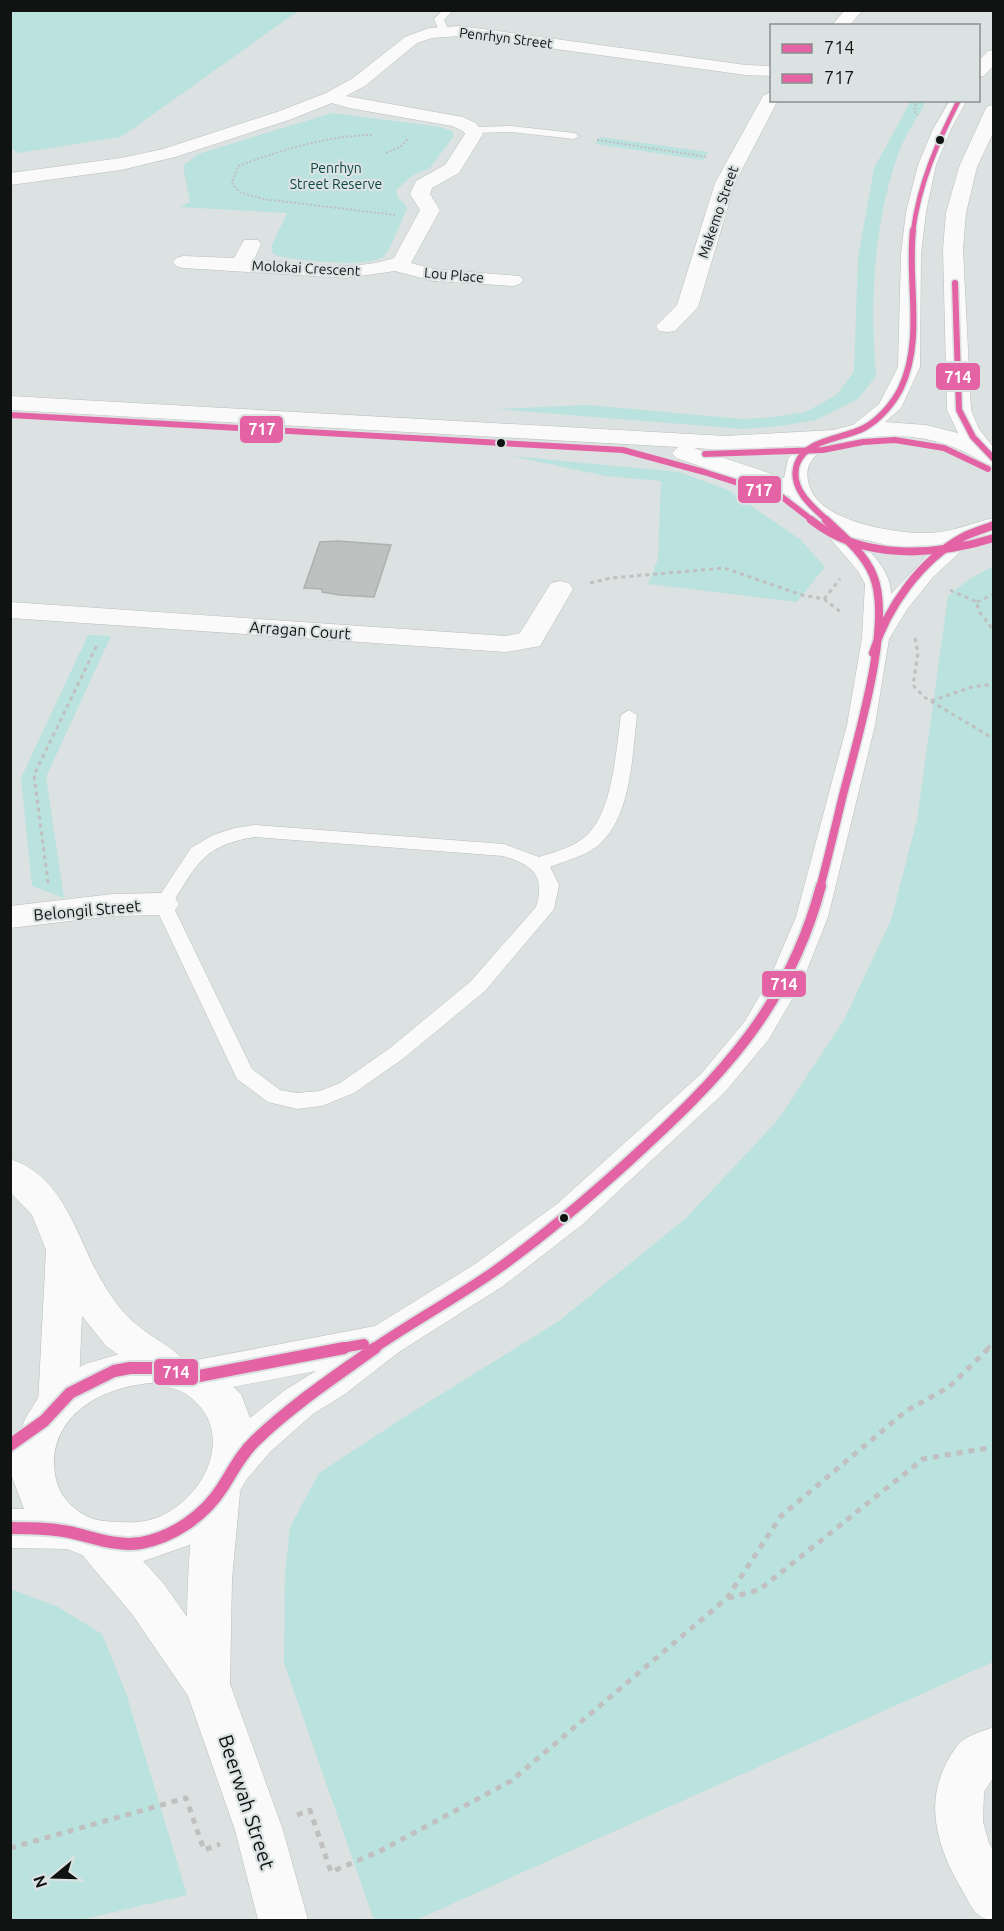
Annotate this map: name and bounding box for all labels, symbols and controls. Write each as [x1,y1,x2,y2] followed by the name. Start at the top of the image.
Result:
[458,24,554,52] street label: Penrhyn Street
[770,24,980,102] legend
[824,37,854,57] text: 714
[824,67,854,87] text: 717
[934,134,946,146] unlabelled marker
[290,160,382,192] park label: Penrhyn Street Reserve
[695,163,741,260] street label: Makemo Street
[251,257,361,279] street label: Molokai Crescent
[423,264,485,286] street label: Lou Place
[935,362,981,391] line badge: 714
[944,368,972,386] text: 714
[239,415,284,444] line badge: 717
[248,420,276,438] text: 717
[495,437,507,449] unlabelled marker
[737,475,782,504] line badge: 717
[745,481,773,499] text: 717
[249,617,352,643] street label: Arragan Court
[33,896,142,924] street label: Belongil Street
[761,970,807,998] line badge: 714
[770,975,798,993] text: 714
[558,1212,570,1224] unlabelled marker
[153,1358,199,1386] line badge: 714
[162,1363,190,1381] text: 714
[214,1732,280,1872] street label: Beerwah Street
[24,1847,84,1907] north arrow
[29,1873,50,1890] text: N

